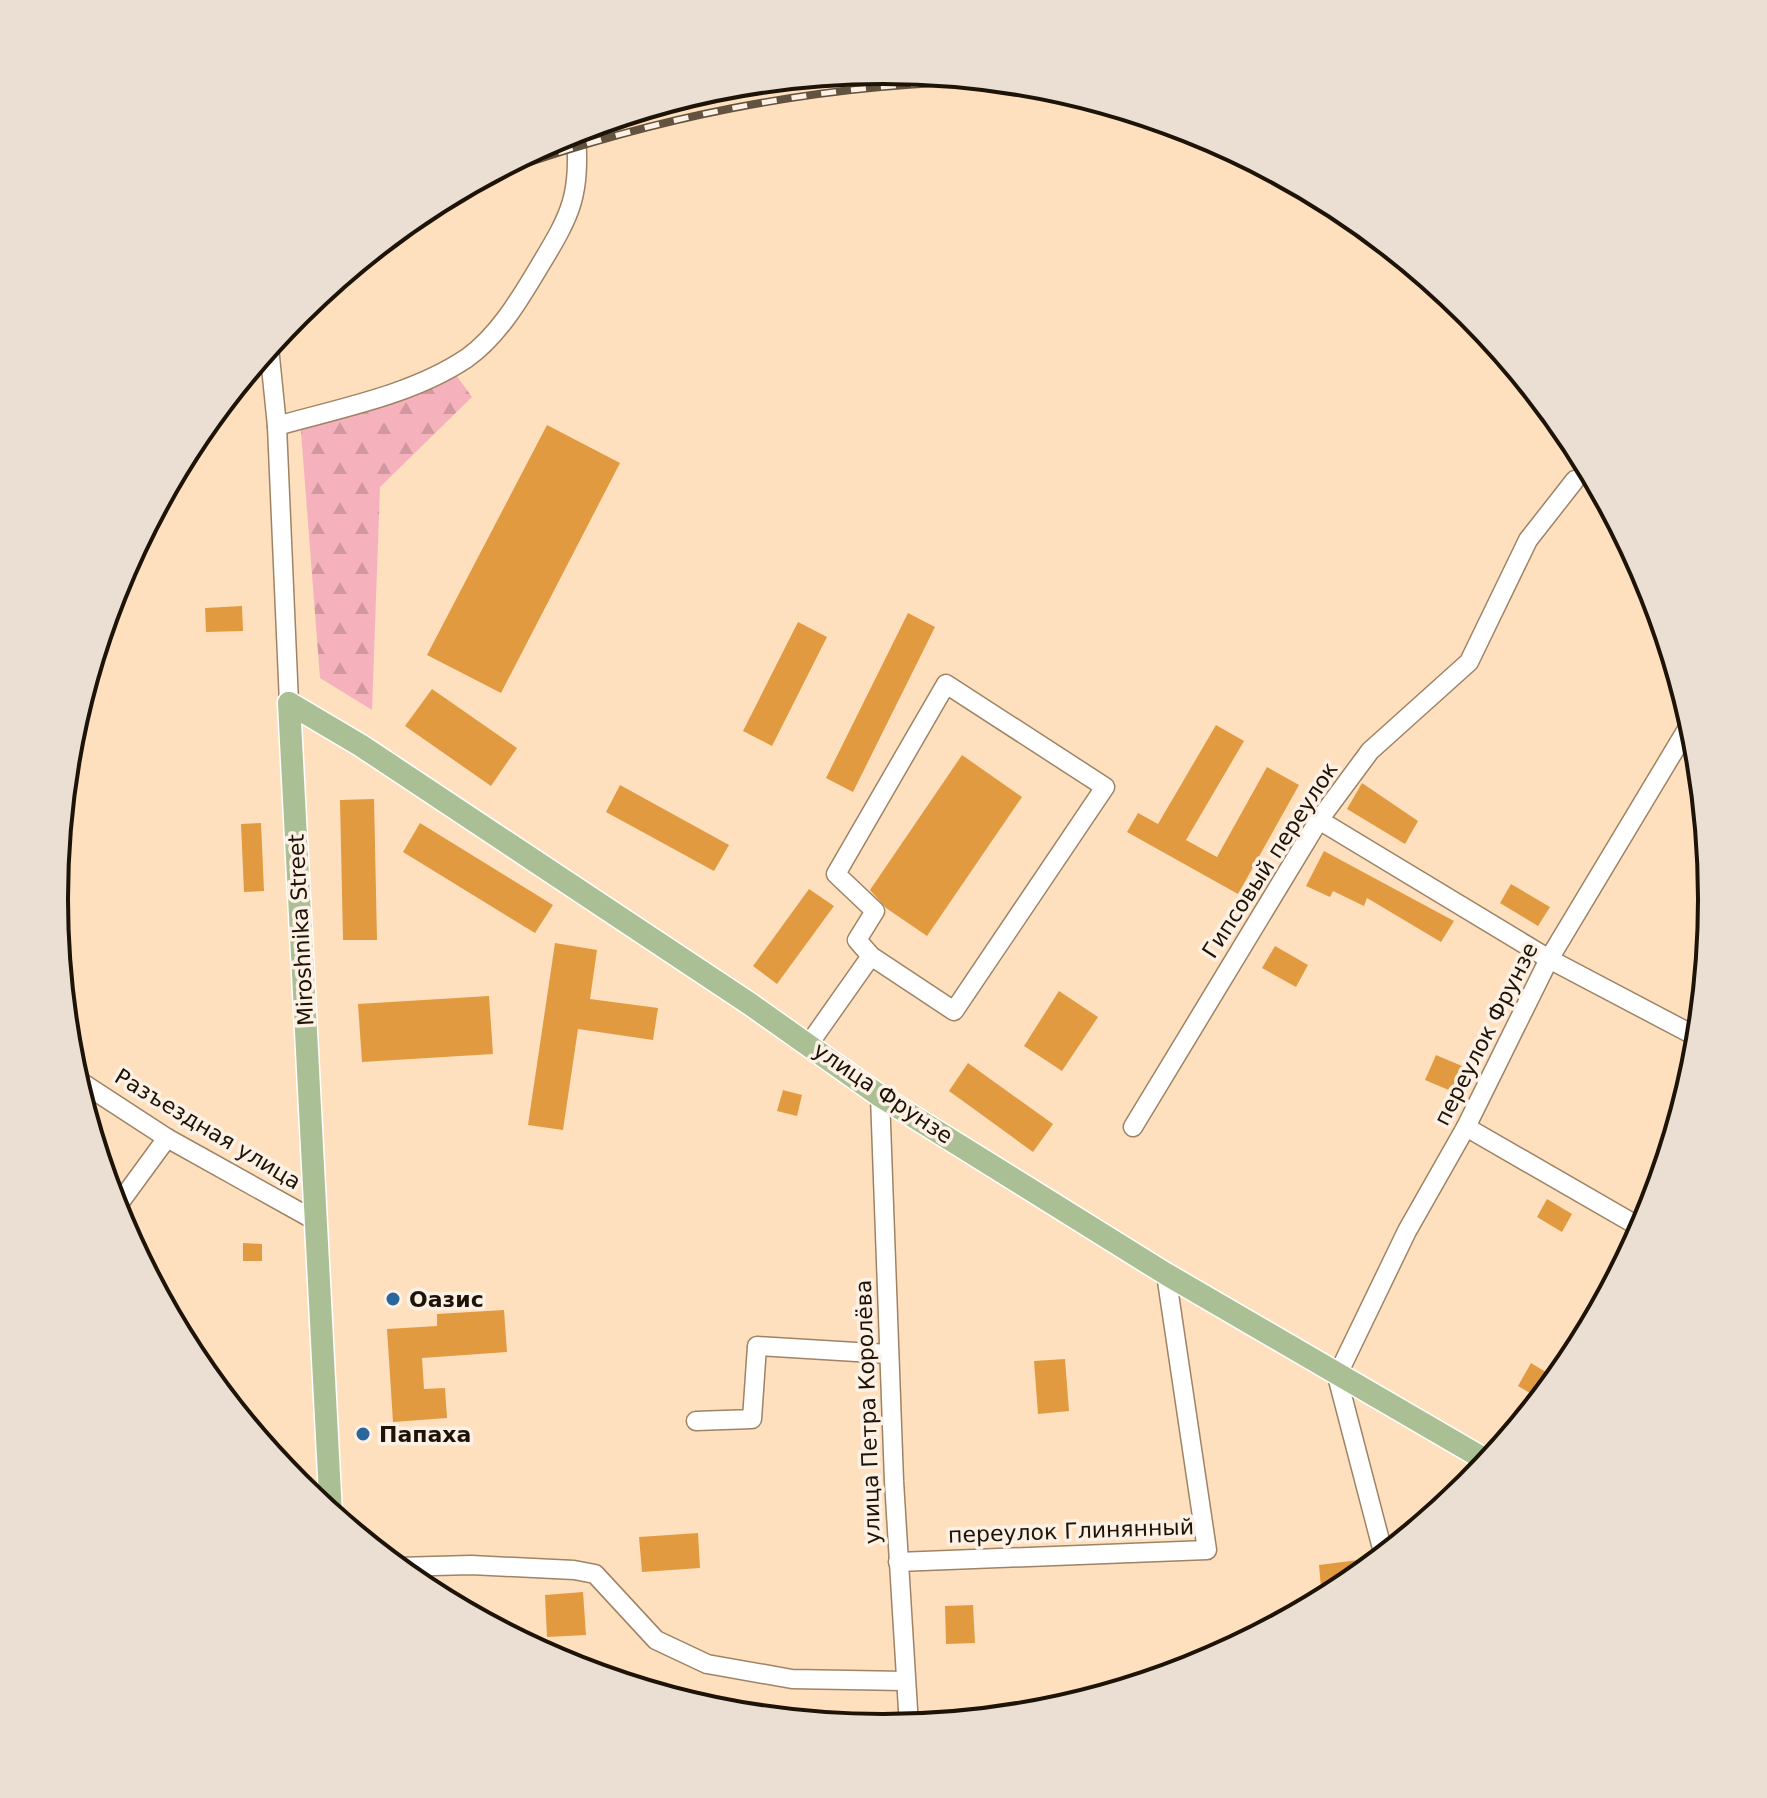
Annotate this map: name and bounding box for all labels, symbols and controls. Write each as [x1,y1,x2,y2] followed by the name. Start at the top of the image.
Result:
[1197,757,1343,963] street label: Гипсовый переулок
[283,833,319,1027] street label: Miroshnika Street
[1429,938,1543,1130] street label: переулок Фрунзе
[809,1037,957,1149] street label: улица Фрунзе
[111,1064,305,1194] street label: Разъездная улица
[851,1279,885,1545] street label: улица Петра Королёва
[409,1287,484,1312] place label: Оазис
[384,1290,402,1308] marker: Оазис
[379,1422,471,1447] place label: Папаха
[354,1425,372,1443] marker: Папаха
[948,1514,1194,1548] street label: переулок Глинянный

